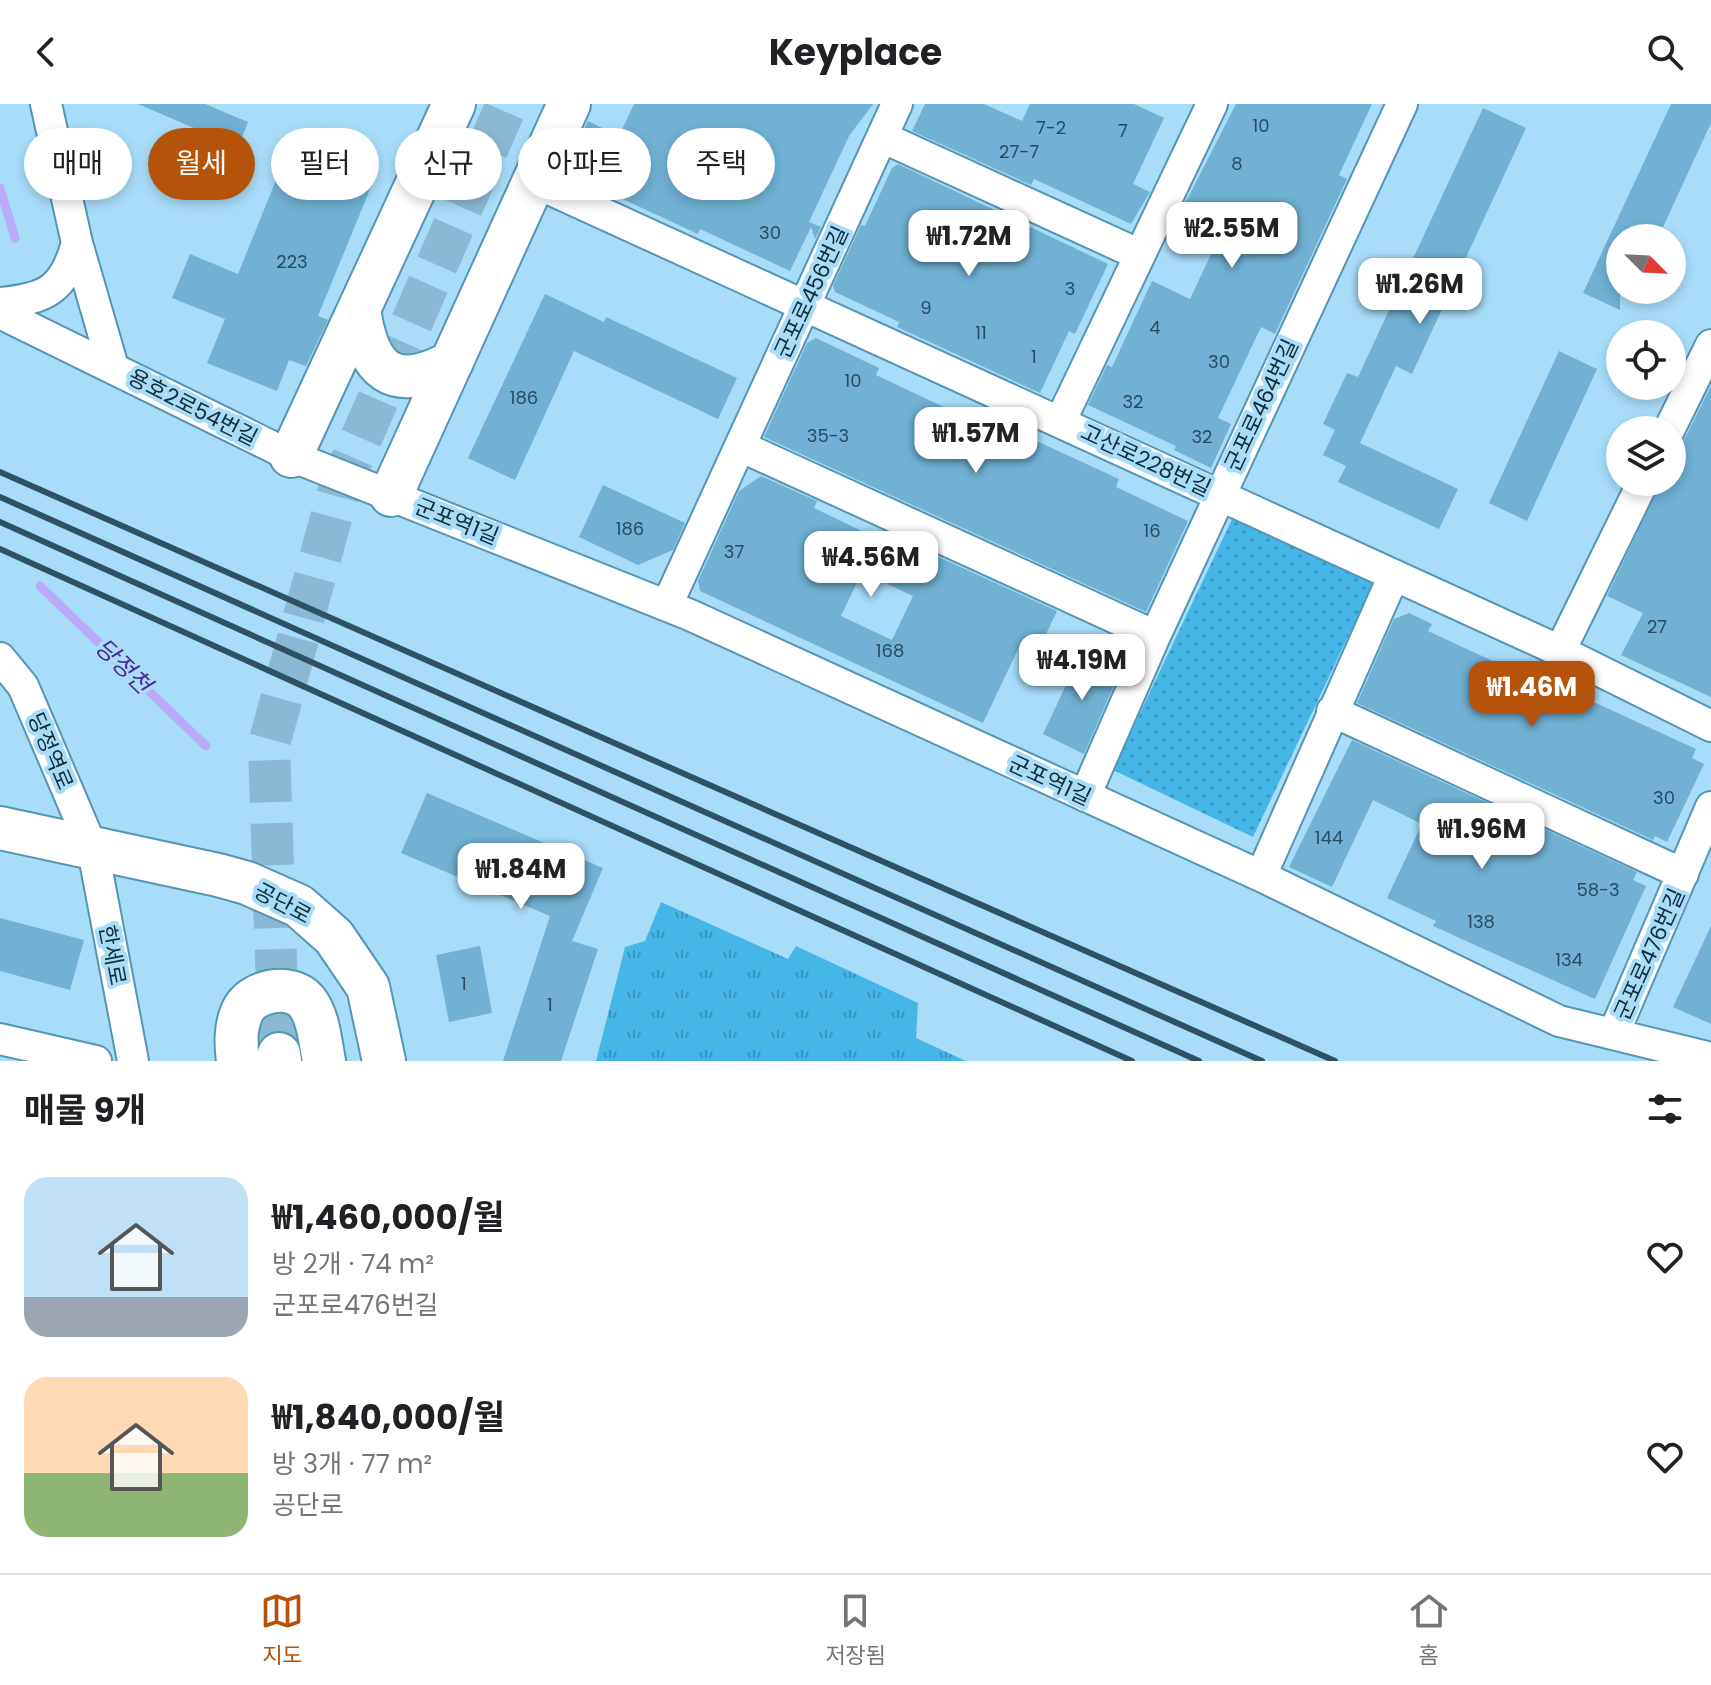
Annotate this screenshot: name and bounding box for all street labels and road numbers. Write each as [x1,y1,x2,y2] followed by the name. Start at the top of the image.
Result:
[767,221,856,363] street label: 군포로456번길
[1217,334,1306,476] street label: 군포로464번길
[123,362,263,453] street label: 용호2로54번길
[1076,417,1216,504] street label: 고산로228번길
[410,491,503,552] street label: 군포역1길
[20,708,81,795] street label: 당정역로
[1003,748,1096,813] street label: 군포역1길
[249,875,317,931] street label: 공단로
[1607,883,1692,1025] street label: 군포로476번길
[91,922,134,988] street label: 한세로

